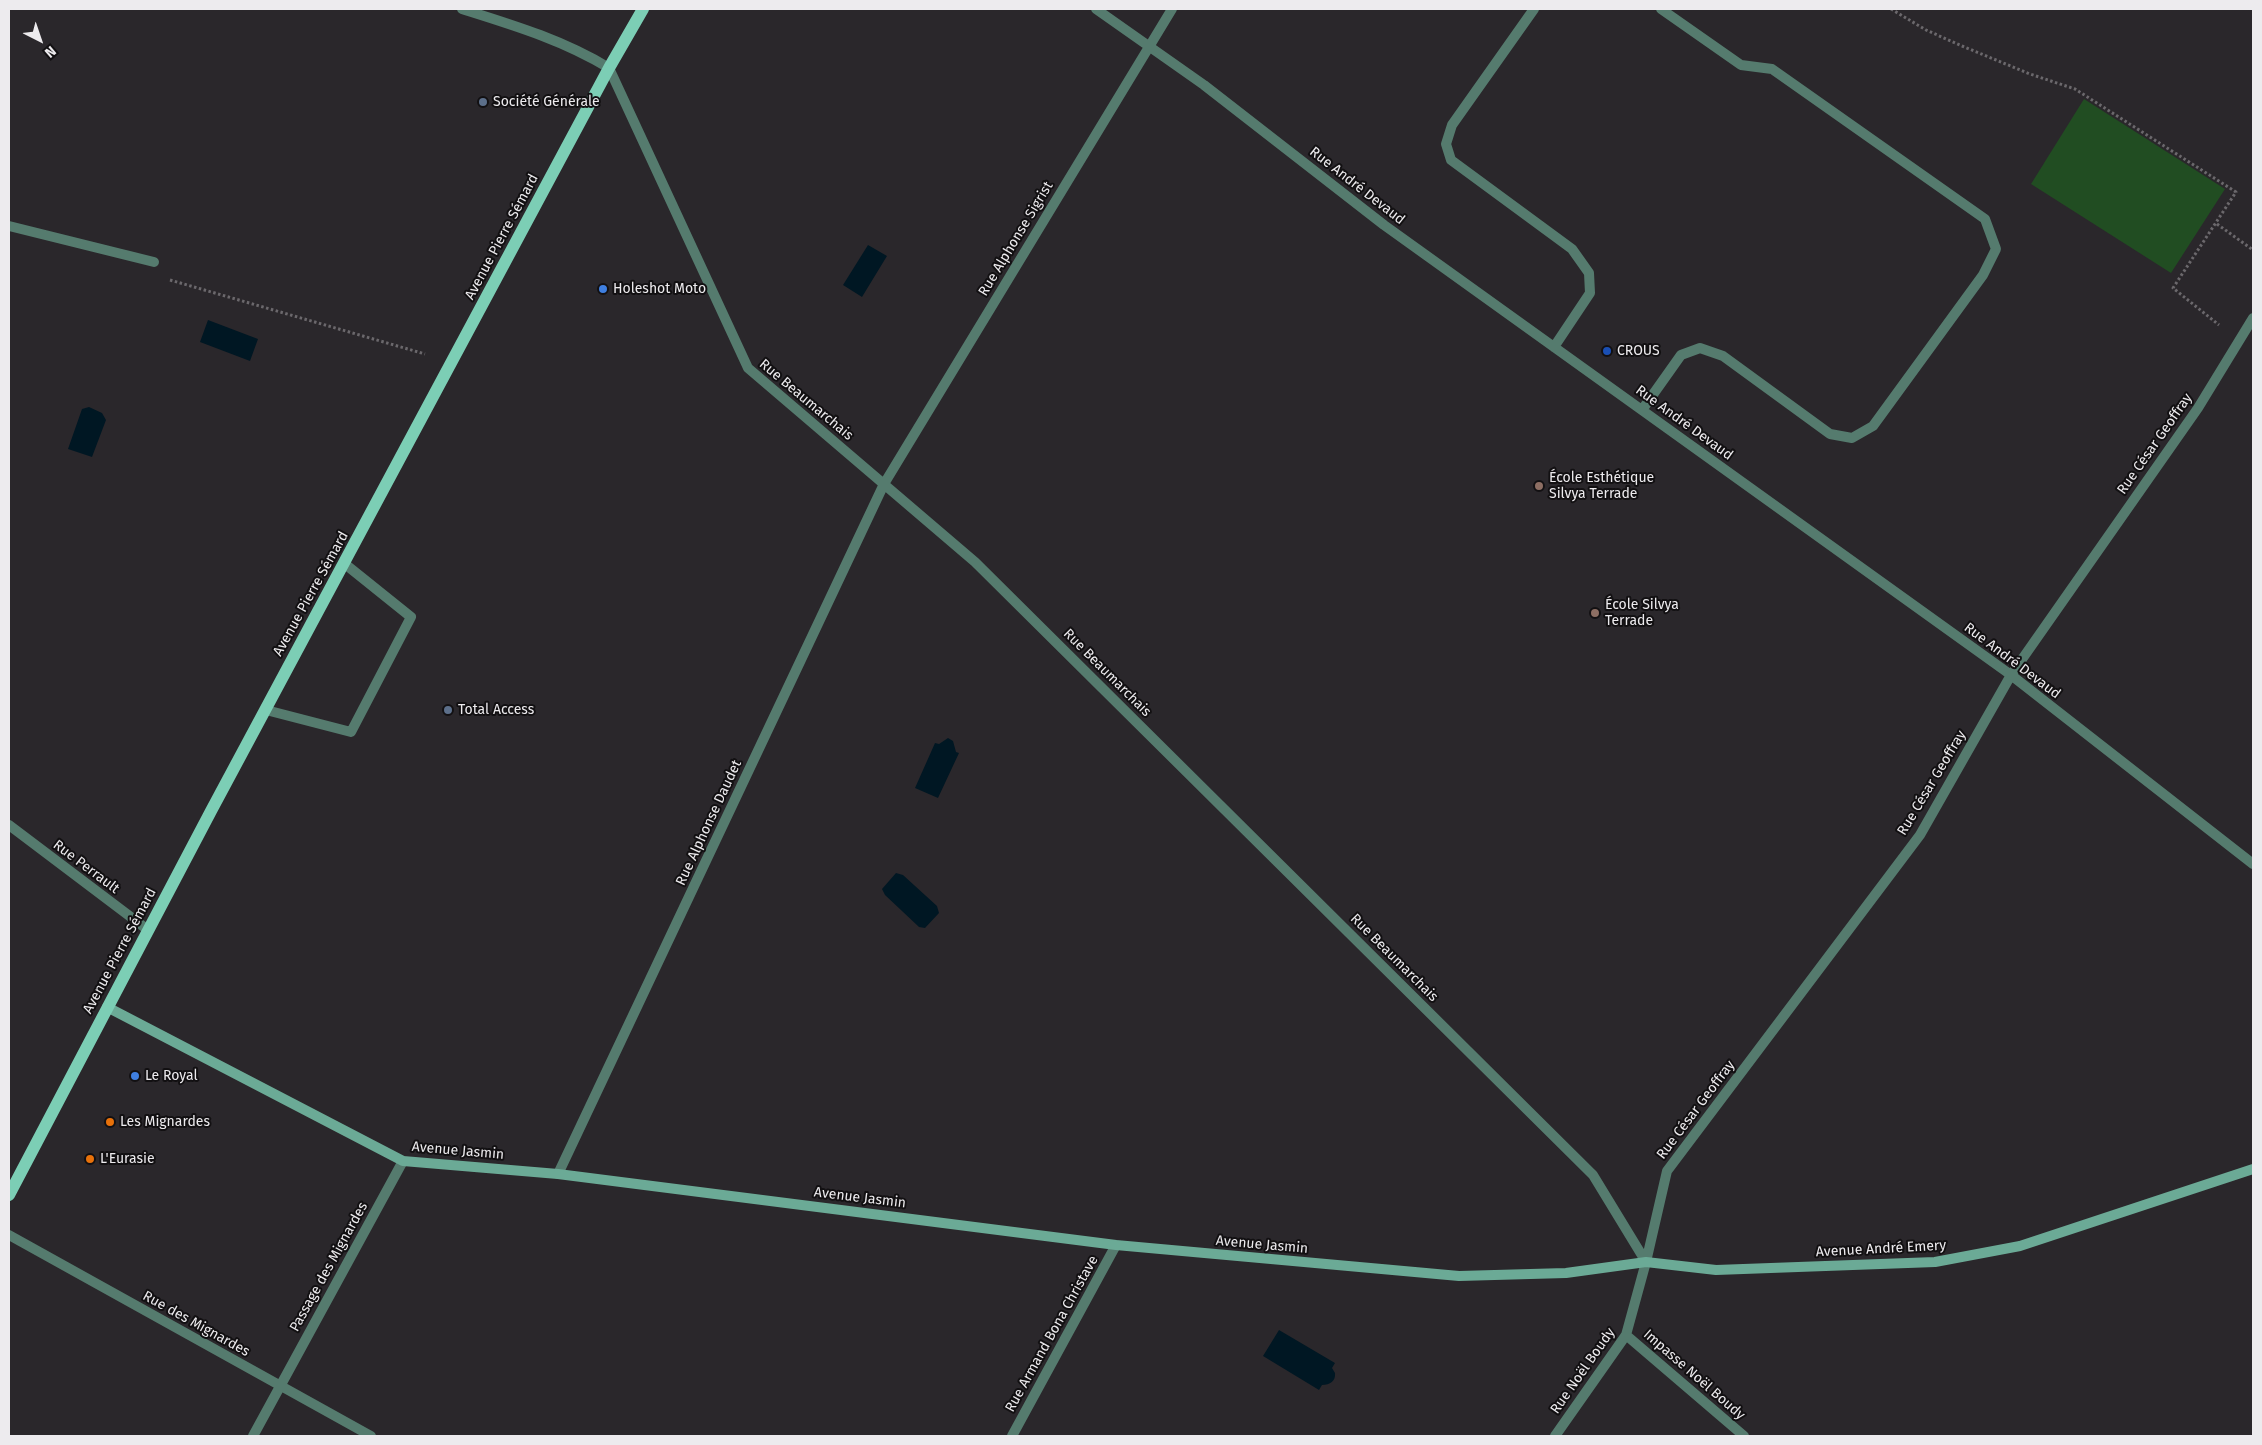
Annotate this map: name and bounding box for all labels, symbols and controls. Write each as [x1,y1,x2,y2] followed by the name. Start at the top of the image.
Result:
[15,15,65,65] north arrow
[41,42,59,61] text: N
[493,94,600,110] place label: Société Générale
[477,96,489,108] marker: Société Générale
[1306,144,1408,228] street label: Rue André Devaud
[462,171,542,303] street label: Avenue Pierre Sémard
[975,179,1057,299] street label: Rue Alphonse Sigrist
[613,281,706,297] place label: Holeshot Moto
[597,283,609,295] marker: Holeshot Moto
[1617,343,1660,359] place label: CROUS
[1601,345,1613,357] marker: CROUS
[756,356,856,444] street label: Rue Beaumarchais
[1632,382,1736,464] street label: Rue André Devaud
[2114,390,2196,498] street label: Rue César Geoffray
[1549,470,1654,502] place label: École Esthétique Silvya Terrade
[1533,480,1545,492] marker: École Esthétique Silvya Terrade
[270,529,352,659] street label: Avenue Pierre Sémard
[1605,597,1679,630] place label: École Silvya Terrade
[1589,607,1601,619] marker: École Silvya Terrade
[1961,619,2063,703] street label: Rue André Devaud
[1060,626,1154,720] street label: Rue Beaumarchais
[458,702,534,718] place label: Total Access
[442,704,454,716] marker: Total Access
[1894,727,1970,839] street label: Rue César Geoffray
[673,758,745,888] street label: Rue Alphonse Daudet
[50,837,122,897] street label: Rue Perrault
[80,885,160,1017] street label: Avenue Pierre Sémard
[1347,911,1441,1005] street label: Rue Beaumarchais
[1653,1057,1739,1163] street label: Rue César Geoffray
[145,1068,198,1084] place label: Le Royal
[129,1070,141,1082] marker: Le Royal
[120,1114,210,1130] place label: Les Mignardes
[104,1116,116,1128] marker: Les Mignardes
[411,1139,505,1163] street label: Avenue Jasmin
[100,1151,155,1167] place label: L'Eurasie
[84,1153,96,1165] marker: L'Eurasie
[813,1184,907,1212] street label: Avenue Jasmin
[286,1199,372,1335] street label: Passage des Mignardes
[1215,1233,1309,1257] street label: Avenue Jasmin
[1815,1237,1947,1261] street label: Avenue André Emery
[1002,1253,1102,1415] street label: Rue Armand Bona Christave
[140,1288,252,1360] street label: Rue des Mignardes
[1547,1325,1619,1417] street label: Rue Noël Boudy
[1640,1326,1748,1424] street label: Impasse Noël Boudy

